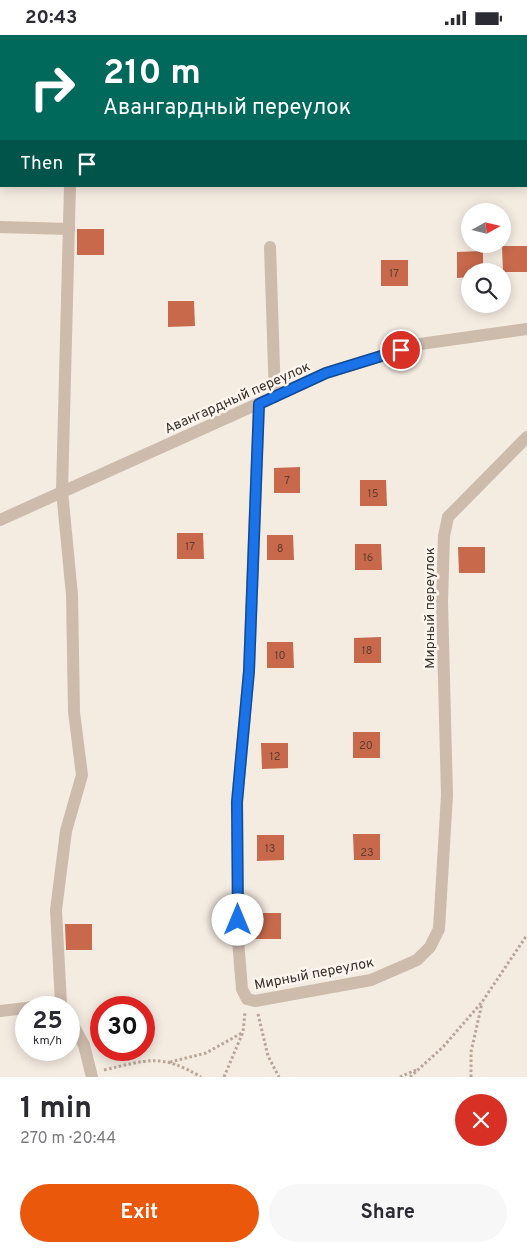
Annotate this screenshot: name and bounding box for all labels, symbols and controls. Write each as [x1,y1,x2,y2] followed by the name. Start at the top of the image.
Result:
[25,6,77,30] text: 20:43
[103,52,201,96] text: 210 m
[20,55,85,120] icon: right
[103,95,351,122] text: Авангардный переулок
[73,150,101,178] icon: arrive
[20,152,63,176] text: Then
[461,203,511,253] north arrow
[461,203,511,313] map controls
[461,263,511,313] button: search
[389,267,399,281] house number: 17
[380,329,422,371] pin
[387,336,415,364] icon: arrive
[162,358,313,438] street label: Авангардный переулок
[284,474,290,488] house number: 7
[368,487,379,501] house number: 15
[185,540,195,554] house number: 17
[277,542,283,556] house number: 8
[422,547,439,669] street label: Мирный переулок
[363,551,373,565] house number: 16
[362,644,372,658] house number: 18
[274,649,286,663] house number: 10
[359,739,373,753] house number: 20
[270,750,280,764] house number: 12
[265,842,275,856] house number: 13
[360,846,374,860] house number: 23
[211,893,263,945] position arrow
[253,955,376,994] street label: Мирный переулок
[90,996,155,1061] speed limit sign: 30
[32,1006,63,1038] text: 25
[33,1033,62,1049] text: km/h
[20,1091,92,1128] text: 1 min
[455,1094,507,1146] button: close
[20,1129,116,1149] text: 270 m · 20:44
[20,1184,259,1242] button: Exit
[269,1184,507,1242] button: Share

